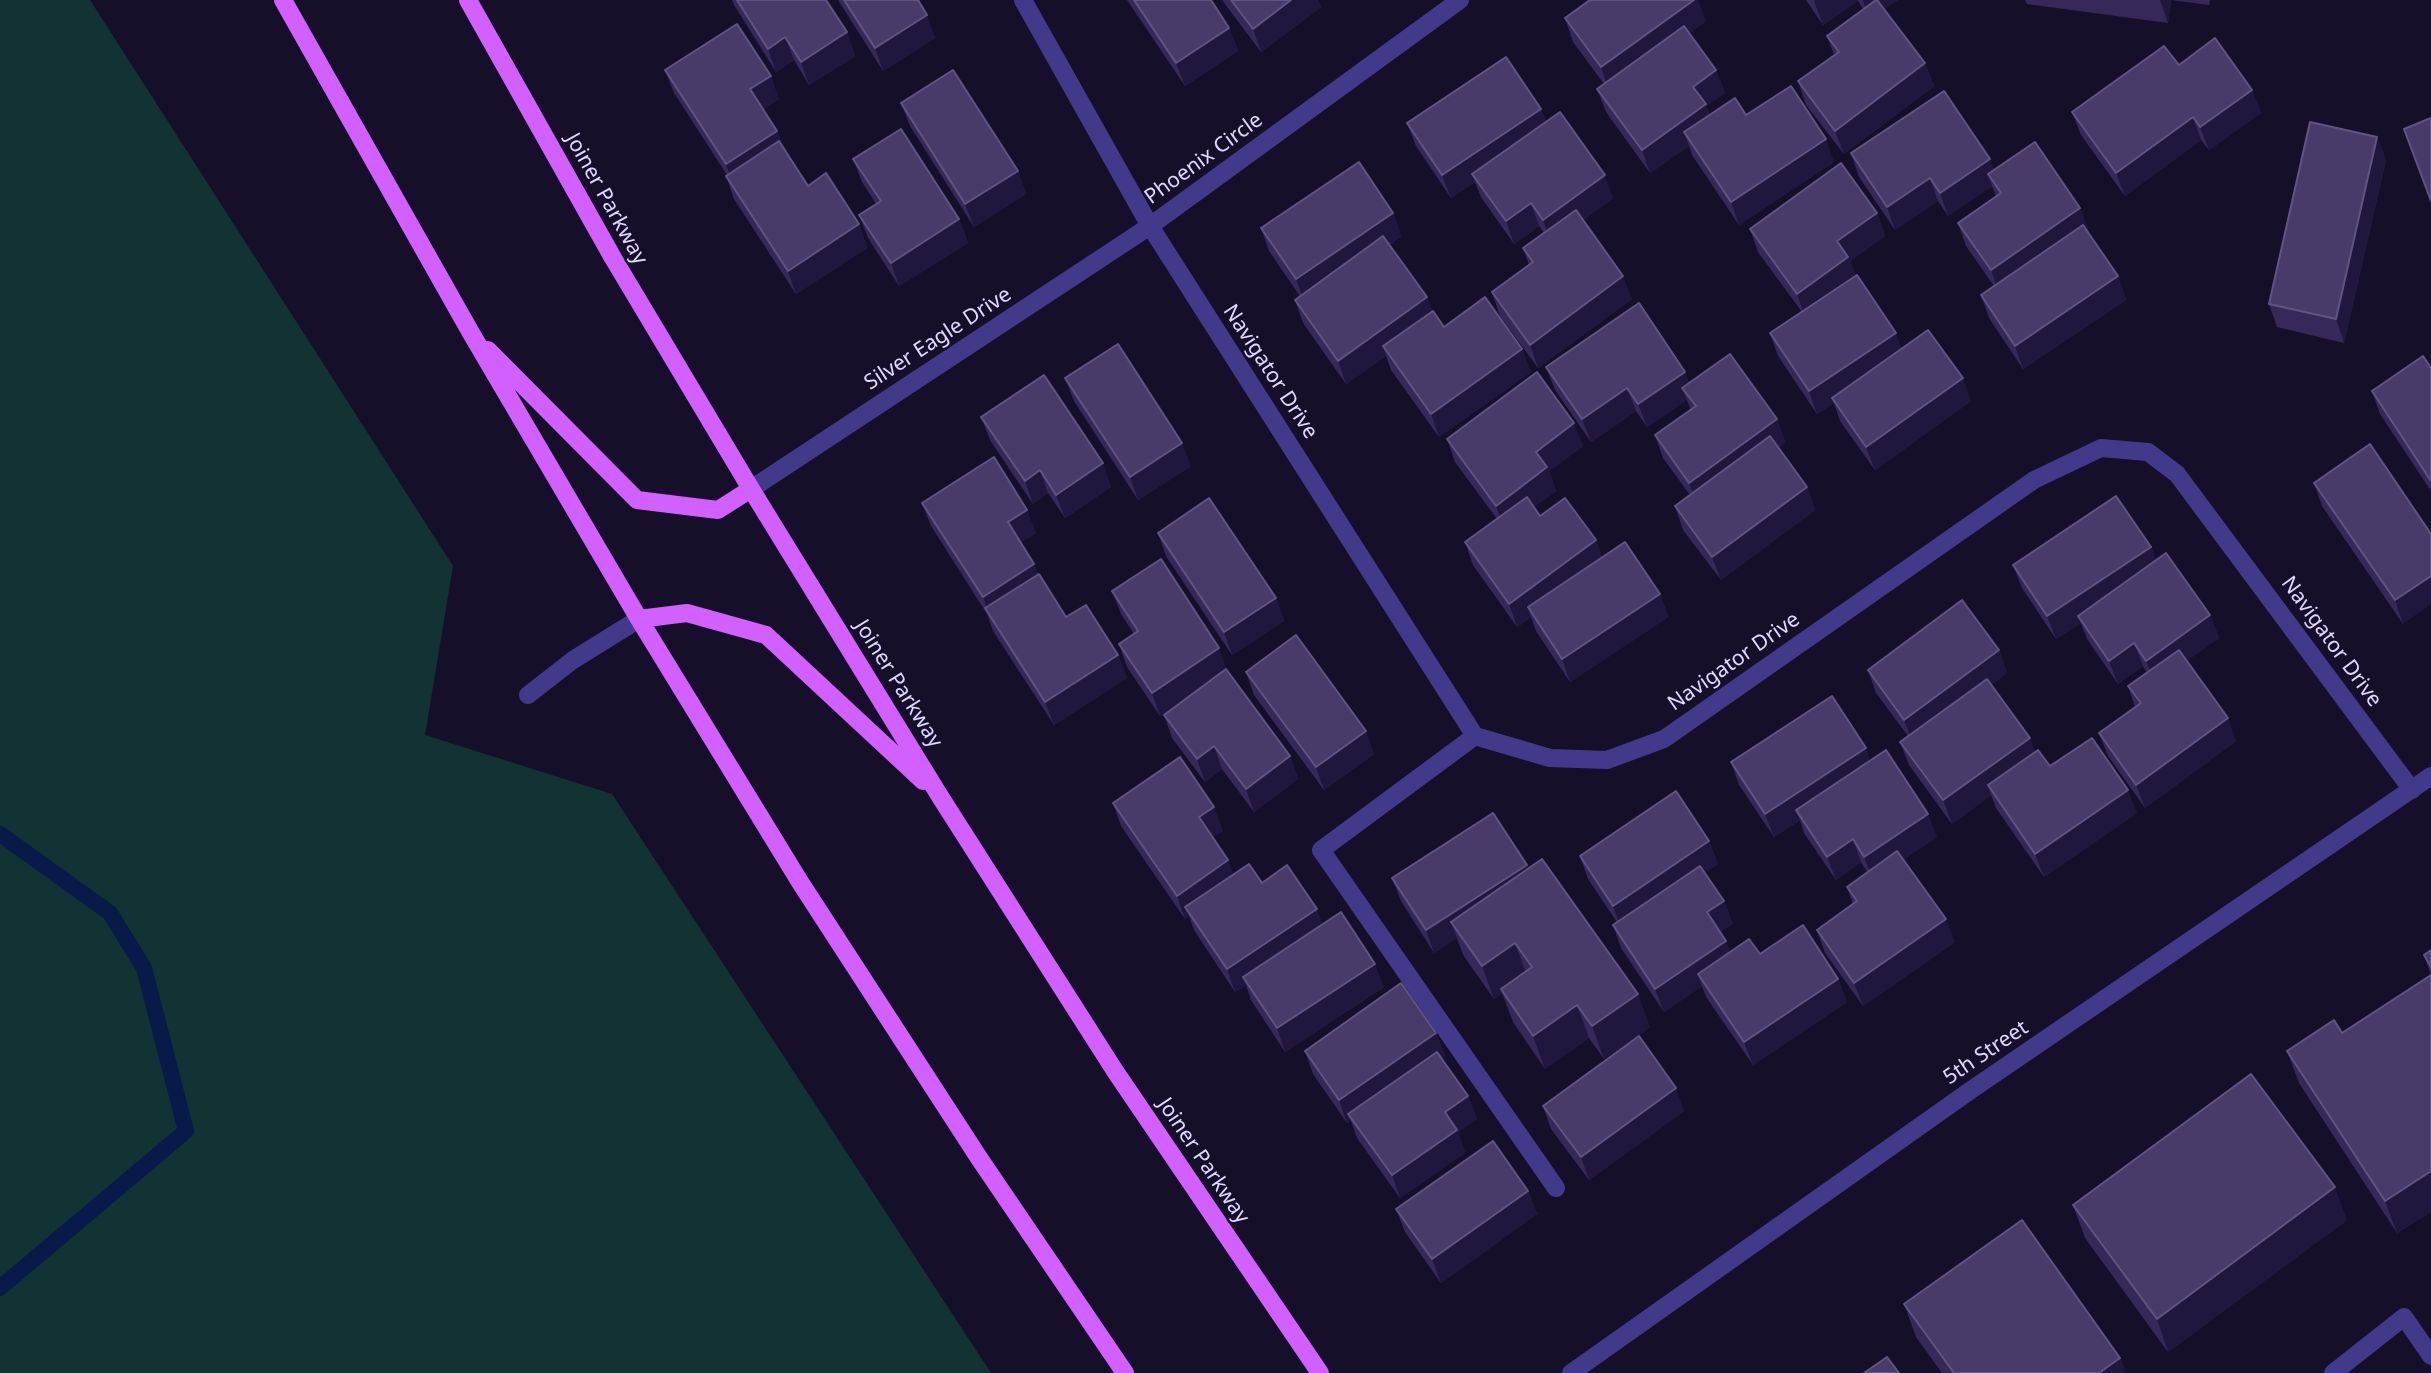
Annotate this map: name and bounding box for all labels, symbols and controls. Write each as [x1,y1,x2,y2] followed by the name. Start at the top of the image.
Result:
[1140,108,1268,210] street label: Phoenix Circle
[560,129,652,269] street label: Joiner Parkway
[860,282,1016,396] street label: Silver Eagle Drive
[1217,300,1323,444] street label: Navigator Drive
[2275,572,2387,712] street label: Navigator Drive
[1663,607,1805,717] street label: Navigator Drive
[849,615,947,753] street label: Joiner Parkway
[1939,1016,2033,1090] street label: 5th Street
[1152,1093,1254,1229] street label: Joiner Parkway

